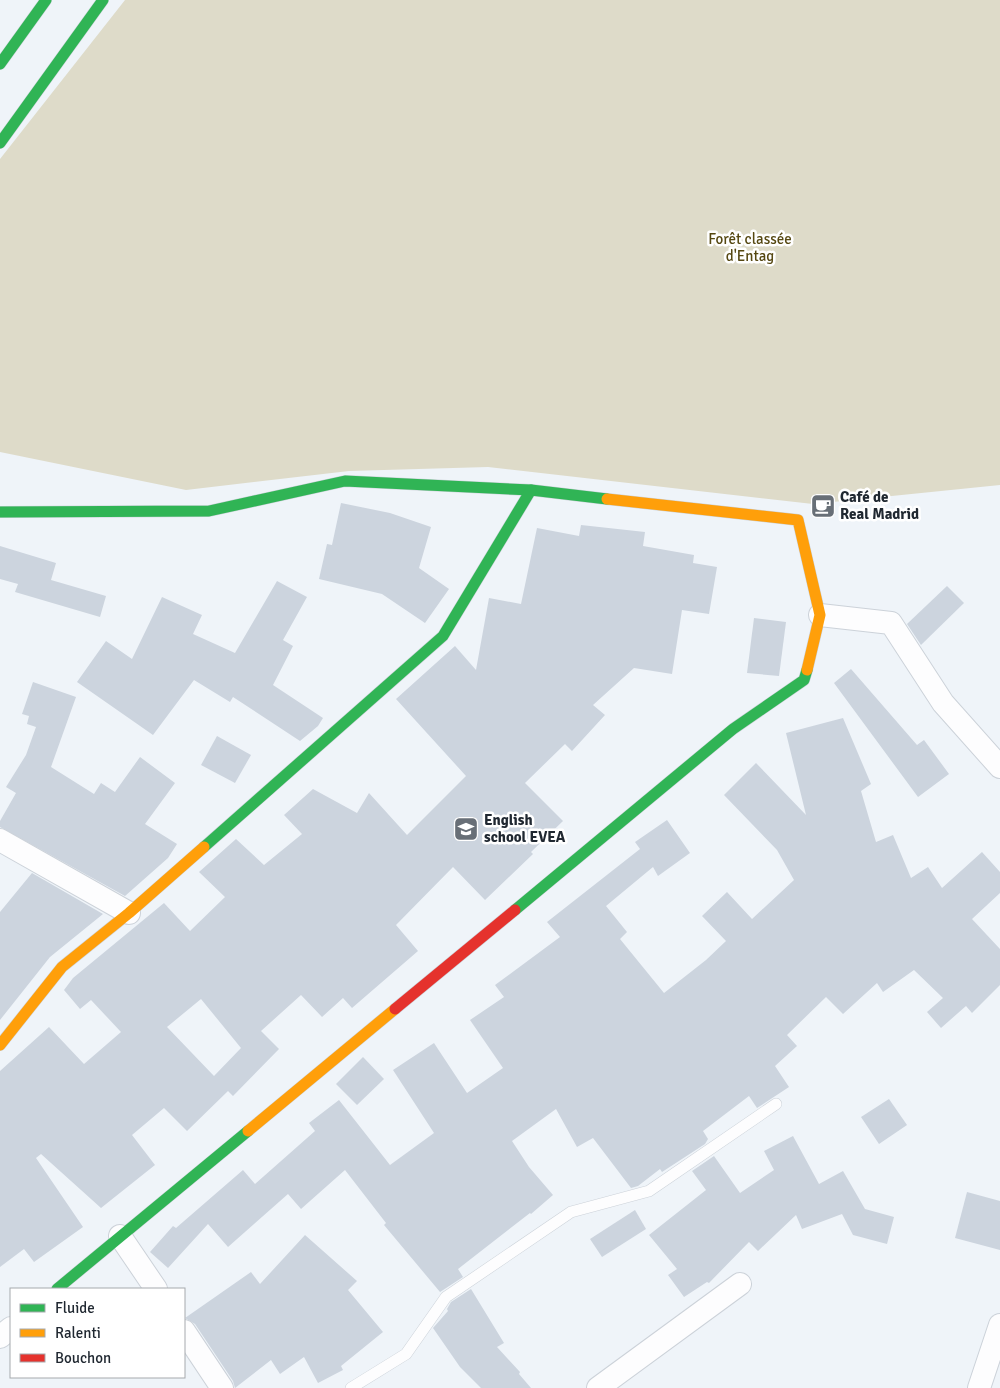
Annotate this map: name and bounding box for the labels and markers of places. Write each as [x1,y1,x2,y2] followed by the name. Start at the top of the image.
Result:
[840,488,919,523] place label: Café de Real Madrid
[810,493,836,519] cafe icon: Café de Real Madrid
[484,811,566,846] place label: English school EVEA
[453,816,479,842] school or university icon: English school EVEA

